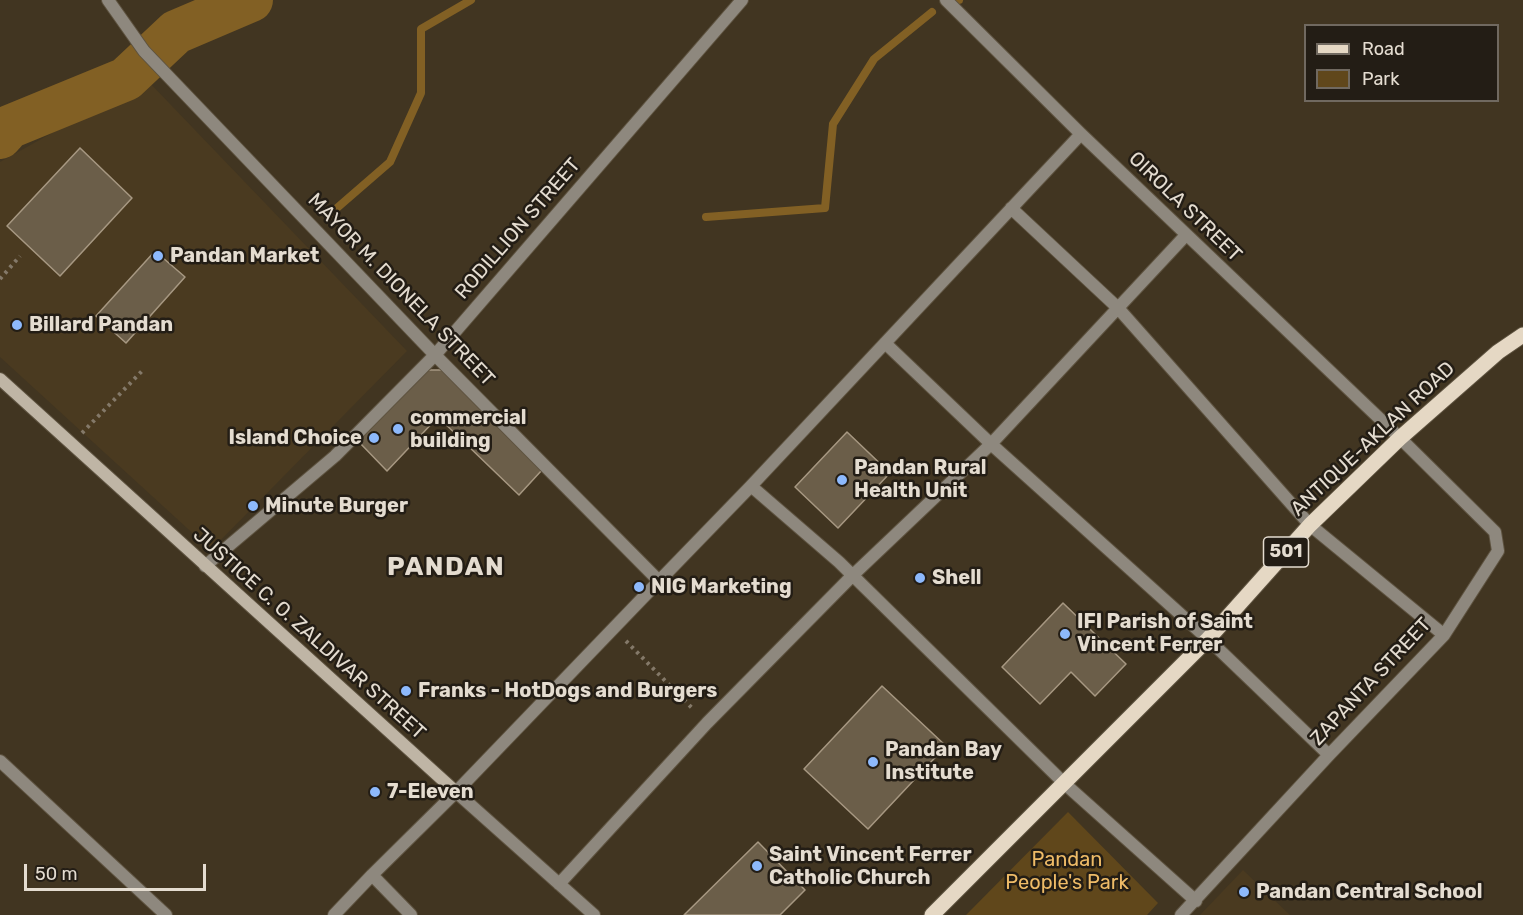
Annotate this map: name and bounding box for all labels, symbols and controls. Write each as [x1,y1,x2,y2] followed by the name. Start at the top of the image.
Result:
[1304,24,1499,102] legend
[1362,38,1405,60] text: Road
[1362,68,1399,90] text: Park
[1123,147,1247,267] street label: OIROLA STREET
[450,154,586,304] street label: RODILLION STREET
[303,189,499,391] street label: MAYOR M. DIONELA STREET
[170,244,319,268] place label: Pandan Market
[151,249,165,263] marker: Pandan Market
[29,313,173,337] place label: Billard Pandan
[10,318,24,332] marker: Billard Pandan
[1286,357,1460,521] street label: ANTIQUE-AKLAN ROAD
[410,406,527,453] place label: commercial building
[391,422,405,436] marker: commercial building
[229,426,362,450] place label: Island Choice
[367,431,381,445] marker: Island Choice
[854,456,987,503] place label: Pandan Rural Health Unit
[835,473,849,487] marker: Pandan Rural Health Unit
[265,494,408,518] place label: Minute Burger
[246,499,260,513] marker: Minute Burger
[188,523,430,745] street label: JUSTICE C. O. ZALDIVAR STREET
[1264,537,1308,567] road number: 501
[387,551,505,583] district label: PANDAN
[932,566,982,590] place label: Shell
[913,571,927,585] marker: Shell
[651,575,792,599] place label: NIG Marketing
[632,580,646,594] marker: NIG Marketing
[1077,610,1253,657] place label: IFI Parish of Saint Vincent Ferrer
[1306,613,1436,751] street label: ZAPANTA STREET
[1058,627,1072,641] marker: IFI Parish of Saint Vincent Ferrer
[418,679,717,703] place label: Franks - HotDogs and Burgers
[399,684,413,698] marker: Franks - HotDogs and Burgers
[885,738,1002,785] place label: Pandan Bay Institute
[866,755,880,769] marker: Pandan Bay Institute
[387,780,474,804] place label: 7-Eleven
[368,785,382,799] marker: 7-Eleven
[769,843,971,890] place label: Saint Vincent Ferrer Catholic Church
[1005,848,1129,895] park label: Pandan People's Park
[27,852,208,890] scale bar
[750,859,764,873] marker: Saint Vincent Ferrer Catholic Church
[35,863,78,885] text: 50 m
[1256,880,1482,904] place label: Pandan Central School
[1237,885,1251,899] marker: Pandan Central School

